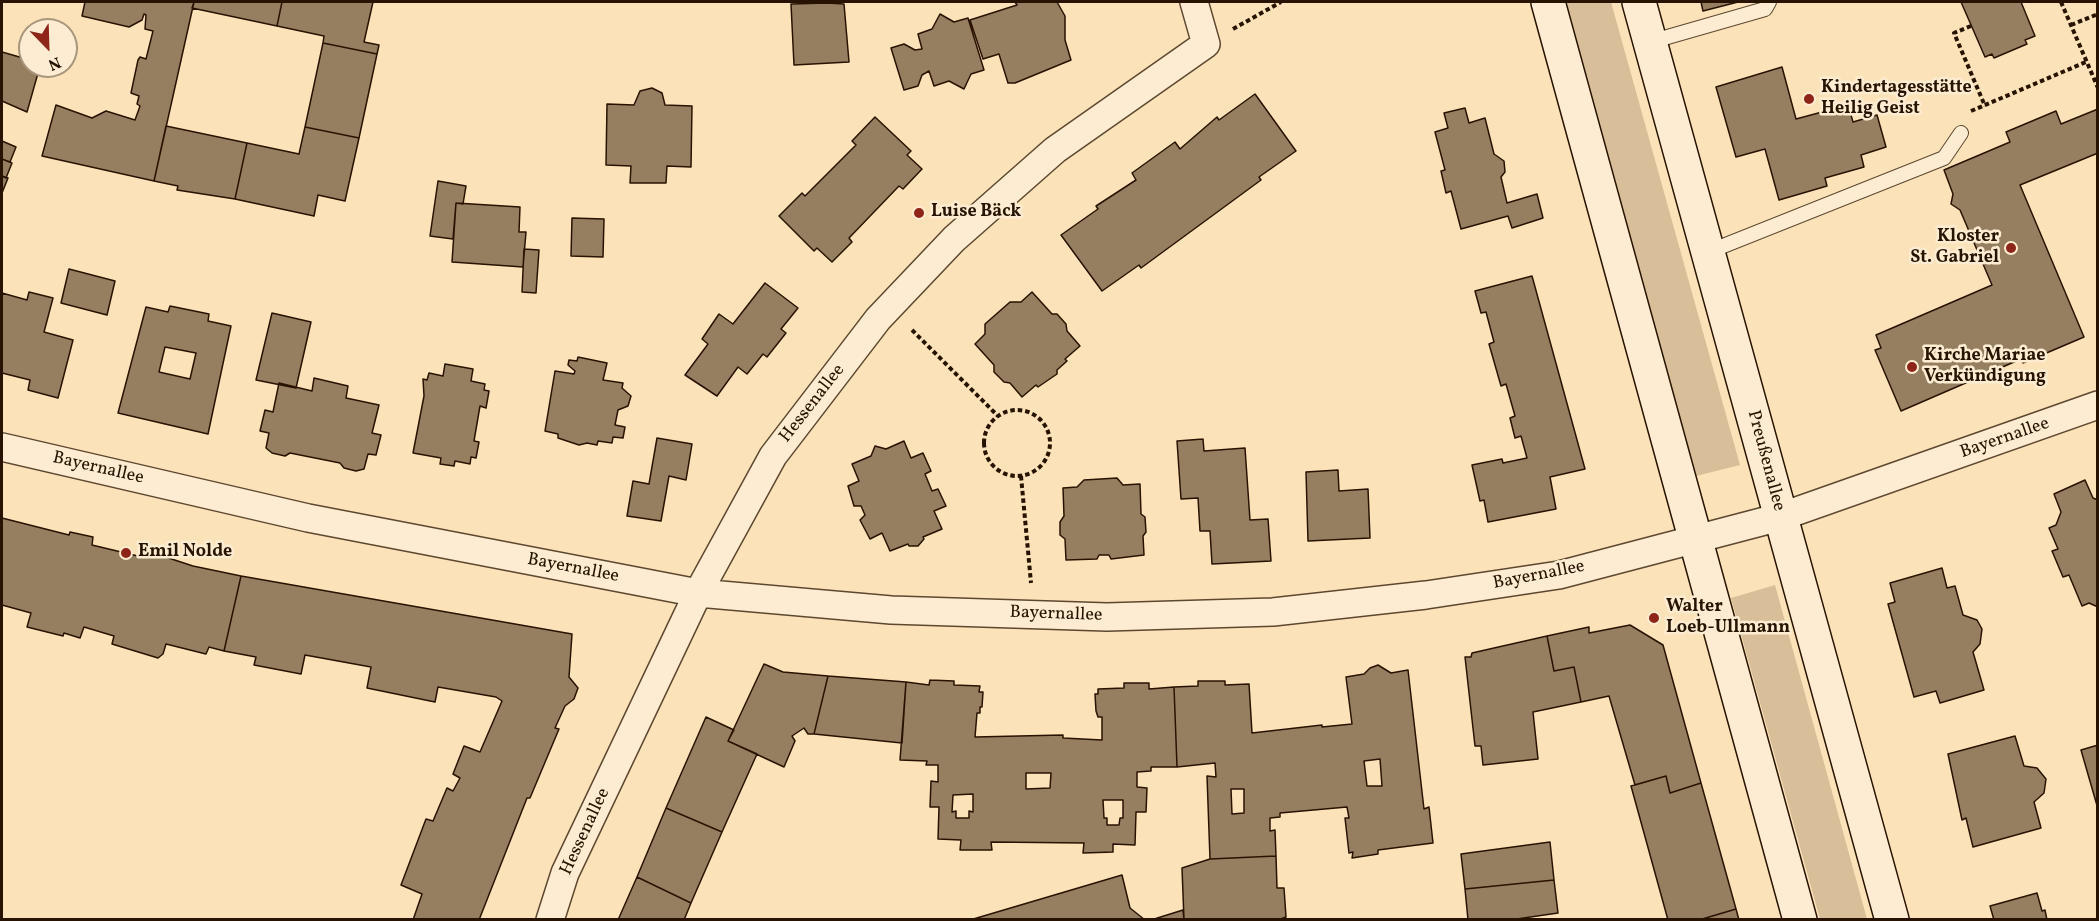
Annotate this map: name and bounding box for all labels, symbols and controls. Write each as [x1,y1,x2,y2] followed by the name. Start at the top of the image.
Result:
[18,18,78,78] north arrow
[45,50,64,75] text: N
[1821,78,1972,121] place label: Kindertagesstätte Heilig Geist
[1802,92,1816,106] marker: Kindertagesstätte Heilig Geist
[931,202,1021,224] place label: Luise Bäck
[912,206,926,220] marker: Luise Bäck
[1910,227,1999,270] place label: Kloster St. Gabriel
[2004,241,2018,255] marker: Kloster St. Gabriel
[1924,346,2046,388] place label: Kirche Mariae Verkündigung
[776,360,850,448] street label: Hessenallee
[1905,360,1919,374] marker: Kirche Mariae Verkündigung
[1741,408,1789,514] street label: Preußenallee
[1958,414,2052,464] street label: Bayernallee
[50,448,146,490] street label: Bayernallee
[138,542,232,564] place label: Emil Nolde
[119,546,133,560] marker: Emil Nolde
[525,550,621,588] street label: Bayernallee
[1491,557,1587,595] street label: Bayernallee
[1666,597,1790,640] place label: Walter Loeb-Ullmann
[1009,603,1103,627] street label: Bayernallee
[1647,611,1661,625] marker: Walter Loeb-Ullmann
[556,785,616,879] street label: Hessenallee

